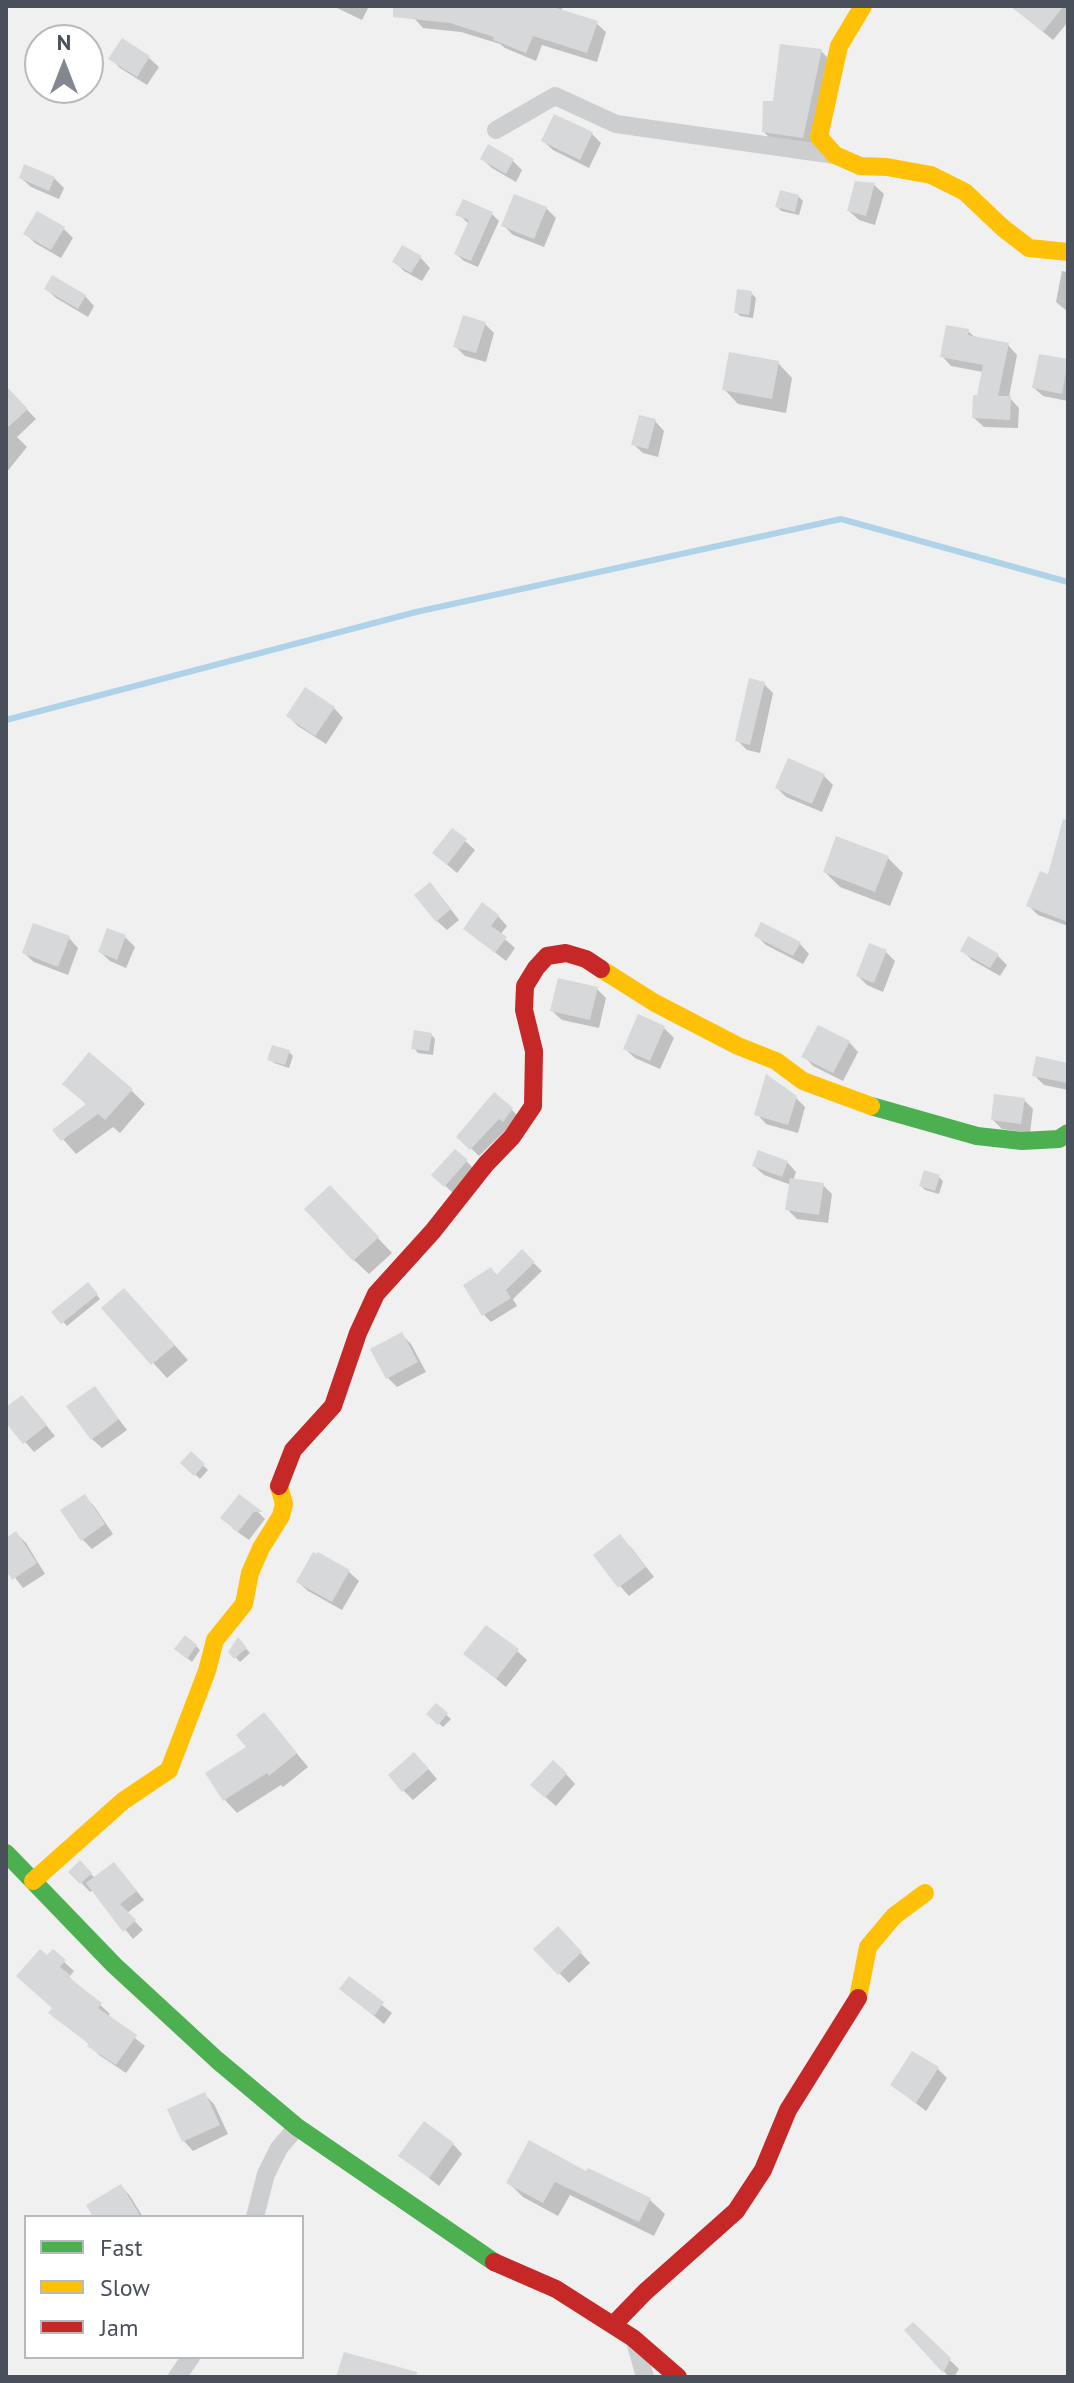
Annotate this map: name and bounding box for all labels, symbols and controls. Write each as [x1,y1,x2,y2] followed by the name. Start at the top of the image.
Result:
[24,24,104,104] north arrow
[57,28,71,56] text: N
[24,2215,304,2359] legend
[100,2232,143,2263] text: Fast
[100,2272,150,2303] text: Slow
[100,2312,138,2343] text: Jam

